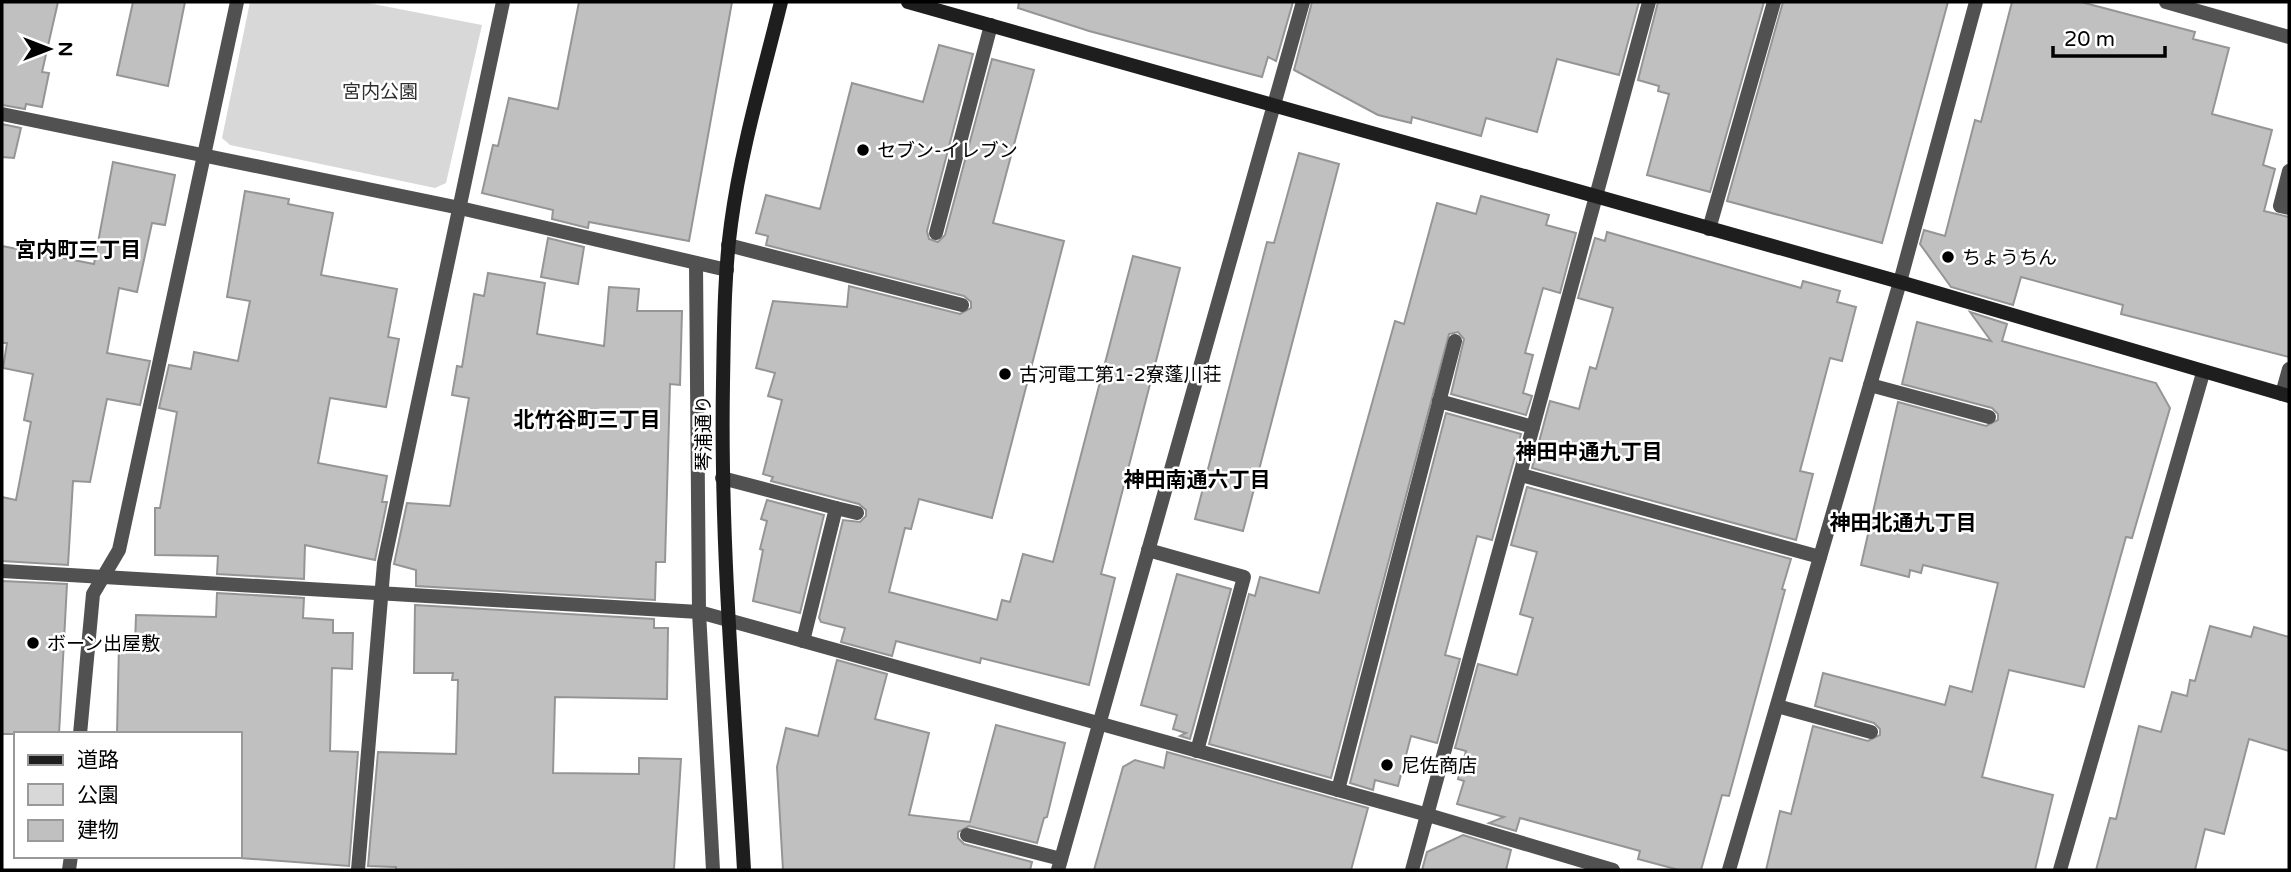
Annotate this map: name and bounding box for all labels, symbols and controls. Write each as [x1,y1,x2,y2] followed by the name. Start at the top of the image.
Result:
[14,14,84,84] north arrow
[2053,14,2165,58] scale bar
[2064,27,2115,52] text: 20 m
[54,41,76,57] text: N
[342,81,418,103] park label: 宮内公園
[877,140,1018,162] place label: セブン-イレブン
[855,142,871,158] marker: セブン-イレブン
[15,238,141,263] district label: 宮内町三丁目
[1962,247,2057,269] place label: ちょうちん
[1940,249,1956,265] marker: ちょうちん
[1019,364,1222,386] place label: 古河電工第1-2寮蓬川荘
[997,366,1013,382] marker: 古河電工第1-2寮蓬川荘
[693,395,715,471] street label: 琴浦通り
[514,408,661,433] district label: 北竹谷町三丁目
[1516,440,1663,465] district label: 神田中通九丁目
[1124,468,1271,493] district label: 神田南通六丁目
[1830,511,1977,536] district label: 神田北通九丁目
[47,633,160,655] place label: ボーン出屋敷
[25,635,41,651] marker: ボーン出屋敷
[14,732,242,858] legend
[77,748,119,773] text: 道路
[1401,755,1477,777] place label: 尼佐商店
[1379,757,1395,773] marker: 尼佐商店
[77,783,119,808] text: 公園
[77,818,119,843] text: 建物

